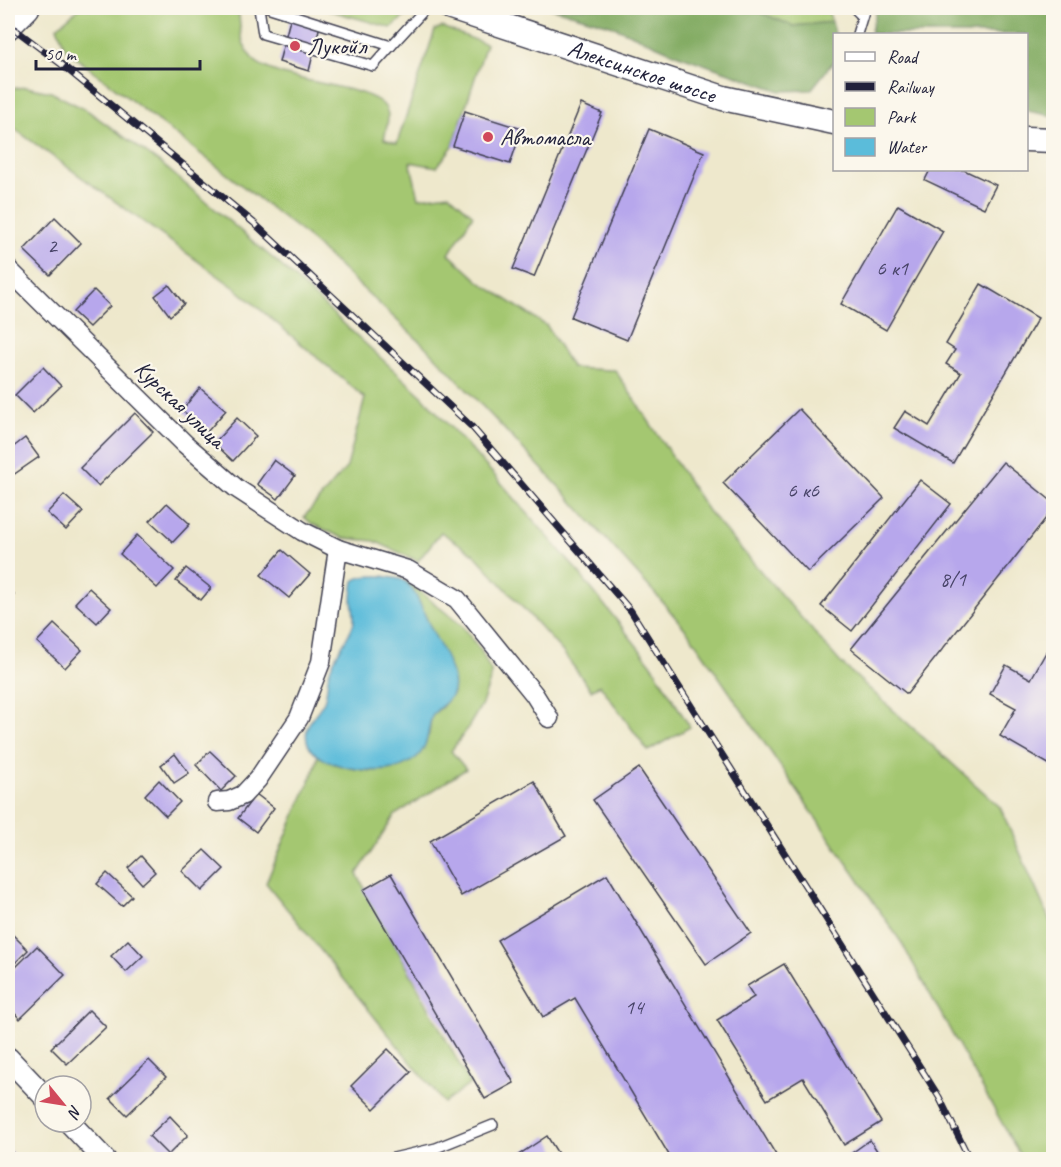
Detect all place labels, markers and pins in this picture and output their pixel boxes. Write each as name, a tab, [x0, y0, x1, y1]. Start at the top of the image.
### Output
place label: Лукойл	[307, 31, 368, 61]
marker: Лукойл	[288, 39, 302, 53]
place label: Автомасла	[500, 122, 592, 152]
marker: Автомасла	[481, 130, 495, 144]

